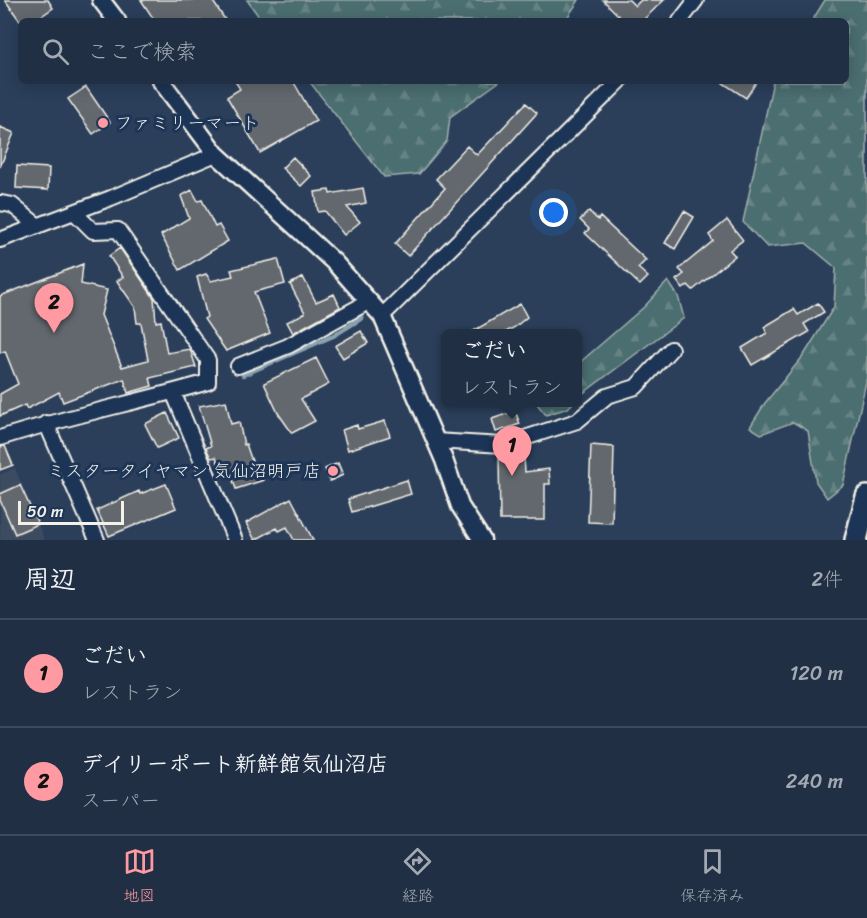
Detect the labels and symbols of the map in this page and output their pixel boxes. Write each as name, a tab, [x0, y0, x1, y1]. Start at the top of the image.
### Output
place label: ファミリーマート	[115, 107, 259, 139]
marker: ファミリーマート	[96, 116, 110, 130]
your location	[539, 198, 568, 227]
pin: 2	[34, 284, 74, 333]
pin: 1	[492, 426, 532, 476]
place label: ミスタータイヤマン 気仙沼明戸店	[47, 455, 321, 487]
marker: ミスタータイヤマン 気仙沼明戸店	[326, 464, 340, 478]
scale bar	[18, 498, 124, 526]

